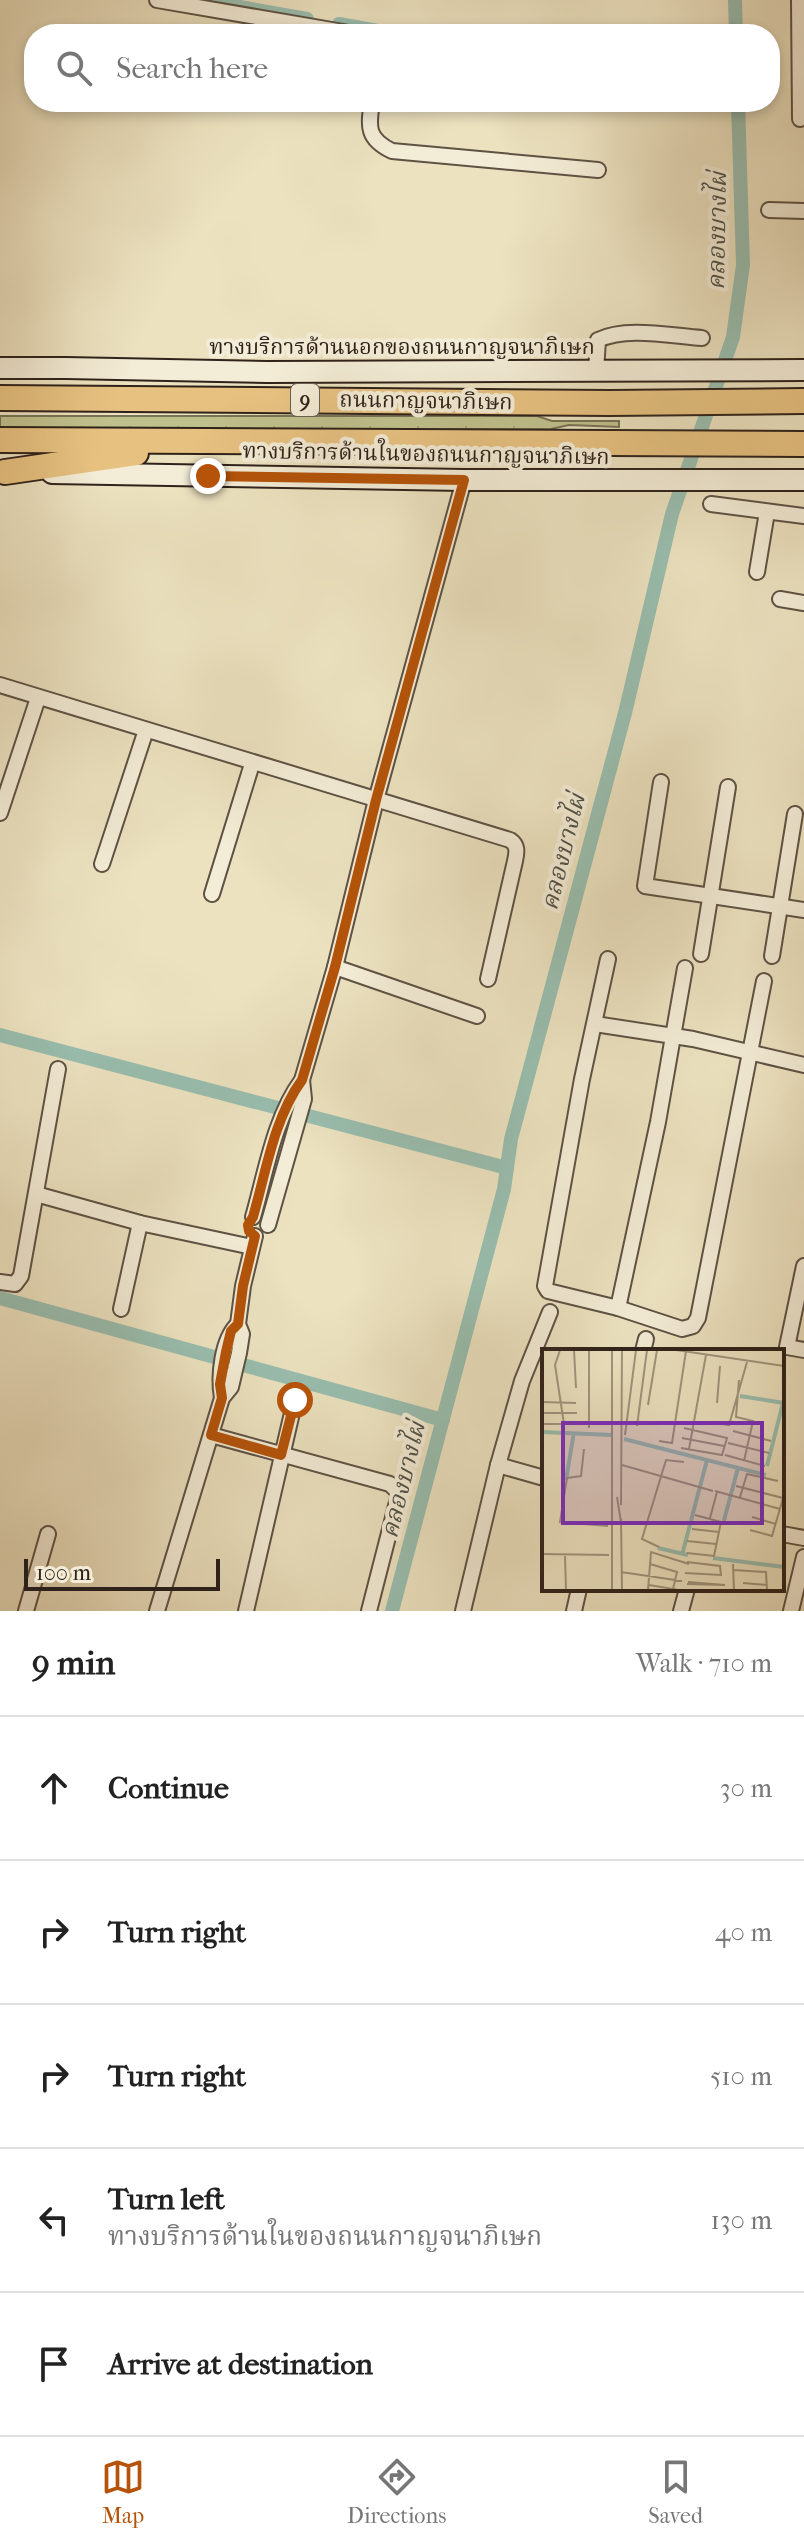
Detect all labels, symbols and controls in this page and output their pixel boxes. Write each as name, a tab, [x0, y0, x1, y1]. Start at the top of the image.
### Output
search box	[24, 24, 780, 112]
icon: search	[52, 46, 96, 90]
text: Search here	[116, 51, 268, 86]
water label: คลองบางไผ่	[699, 169, 732, 290]
street label: ทางบริการด้านนอกของถนนกาญจนาภิเษก	[209, 334, 595, 360]
road number: 9	[291, 384, 319, 416]
street label: ถนนกาญจนาภิเษก	[339, 386, 513, 416]
street label: ทางบริการด้านในของถนนกาญจนาภิเษก	[242, 436, 610, 470]
route end	[190, 458, 226, 494]
water label: คลองบางไผ่	[532, 788, 592, 913]
inset map	[542, 1349, 784, 1591]
route start	[277, 1382, 313, 1418]
water label: คลองบางไผ่	[372, 1416, 432, 1541]
scale bar	[24, 1555, 220, 1591]
text: 100 m	[36, 1560, 91, 1586]
text: 9 min	[32, 1643, 115, 1683]
text: Walk · 710 m	[636, 1648, 772, 1679]
icon: ahead	[32, 1766, 76, 1810]
text: Continue	[108, 1771, 229, 1806]
text: 30 m	[720, 1773, 772, 1804]
icon: right	[32, 1910, 76, 1954]
text: Turn right	[108, 1915, 246, 1950]
text: 40 m	[715, 1917, 772, 1948]
icon: right	[32, 2054, 76, 2098]
text: Turn right	[108, 2059, 246, 2094]
text: 510 m	[710, 2061, 772, 2092]
text: Turn left	[108, 2182, 225, 2217]
icon: left	[32, 2198, 76, 2242]
text: 130 m	[711, 2205, 772, 2236]
text: ทางบริการด้านในของถนนกาญจนาภิเษก	[108, 2221, 542, 2252]
icon: arrive	[32, 2342, 76, 2386]
text: Arrive at destination	[108, 2347, 373, 2382]
tab: Map	[101, 2455, 145, 2529]
tab: Directions	[347, 2455, 446, 2529]
tab: Saved	[648, 2455, 703, 2529]

